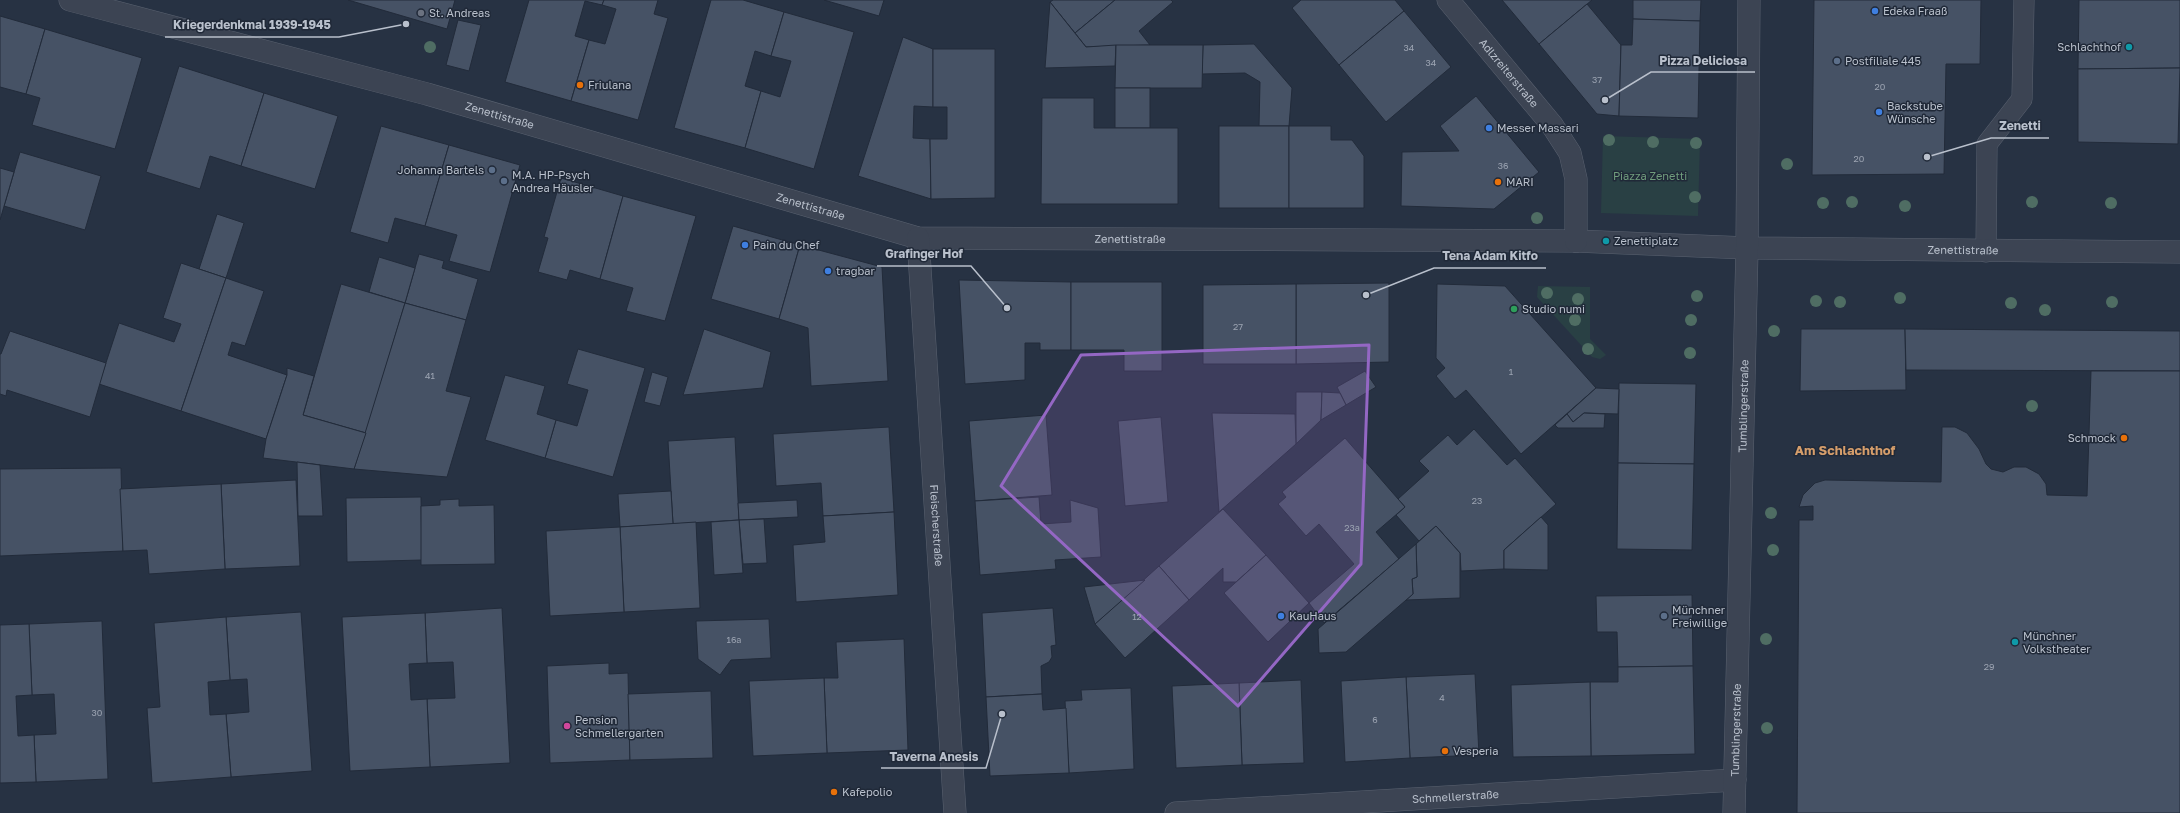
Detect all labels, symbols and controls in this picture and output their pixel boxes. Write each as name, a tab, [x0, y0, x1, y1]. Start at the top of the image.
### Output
place label: Edeka Fraaß	[1883, 4, 1947, 17]
place label: St. Andreas	[429, 6, 490, 19]
marker: Edeka Fraaß	[1870, 6, 1880, 16]
marker: St. Andreas	[416, 8, 426, 18]
callout: Kriegerdenkmal 1939-1945	[165, 13, 339, 37]
text: Kriegerdenkmal 1939-1945	[173, 17, 331, 32]
street label: Adlzreiterstraße	[1477, 36, 1541, 110]
place label: Schlachthof	[2057, 40, 2121, 53]
house number: 34	[1404, 42, 1415, 53]
marker: Schlachthof	[2124, 42, 2134, 52]
callout: Pizza Deliciosa	[1651, 48, 1755, 72]
text: Pizza Deliciosa	[1659, 53, 1747, 68]
place label: Postfiliale 445	[1845, 54, 1921, 67]
marker: Postfiliale 445	[1832, 56, 1842, 66]
house number: 34	[1426, 57, 1437, 68]
house number: 37	[1592, 74, 1602, 85]
place label: Friulana	[588, 78, 631, 91]
marker: Friulana	[575, 80, 585, 90]
house number: 20	[1875, 81, 1886, 92]
street label: Zenettistraße	[464, 99, 536, 131]
place label: Backstube Wünsche	[1887, 99, 1943, 125]
marker: Backstube Wünsche	[1874, 107, 1884, 117]
callout: Zenetti	[1991, 114, 2049, 138]
text: Zenetti	[1999, 118, 2041, 133]
place label: Messer Massari	[1497, 121, 1579, 134]
marker: Messer Massari	[1484, 123, 1494, 133]
house number: 20	[1854, 153, 1865, 164]
house number: 36	[1498, 160, 1508, 171]
place label: Johanna Bartels	[398, 163, 484, 176]
marker: Johanna Bartels	[487, 165, 497, 175]
place label: M.A. HP-Psych Andrea Häusler	[512, 168, 594, 194]
park label: Piazza Zenetti	[1613, 169, 1687, 182]
place label: MARI	[1506, 175, 1534, 188]
marker: M.A. HP-Psych Andrea Häusler	[499, 176, 509, 186]
marker: MARI	[1493, 177, 1503, 187]
street label: Zenettistraße	[775, 190, 847, 222]
street label: Zenettistraße	[1095, 232, 1166, 245]
place label: Zenettiplatz	[1614, 234, 1679, 247]
marker: Zenettiplatz	[1601, 236, 1611, 246]
place label: Pain du Chef	[753, 238, 819, 251]
marker: Pain du Chef	[740, 240, 750, 250]
callout: Grafinger Hof	[877, 242, 971, 266]
street label: Zenettistraße	[1927, 243, 1999, 256]
callout: Tena Adam Kitfo	[1434, 244, 1546, 268]
text: Grafinger Hof	[885, 246, 964, 261]
text: Tena Adam Kitfo	[1442, 248, 1538, 263]
place label: tragbar	[836, 264, 876, 277]
marker: tragbar	[823, 266, 833, 276]
place label: Studio numi	[1522, 302, 1585, 315]
marker: Studio numi	[1509, 304, 1519, 314]
house number: 27	[1233, 321, 1243, 332]
street label: Tumblingerstraße	[1735, 359, 1750, 453]
house number: 1	[1509, 366, 1514, 377]
house number: 41	[425, 370, 436, 381]
place label: Schmock	[2068, 431, 2116, 444]
marker: Schmock	[2119, 433, 2129, 443]
district label: Am Schlachthof	[1795, 442, 1896, 458]
street label: Fleischerstraße	[928, 484, 946, 567]
house number: 23	[1472, 495, 1482, 506]
house number: 23a	[1344, 522, 1360, 533]
place label: Münchner Freiwillige	[1672, 603, 1727, 629]
place label: KauHaus	[1289, 609, 1337, 622]
house number: 12	[1132, 611, 1142, 622]
marker: KauHaus	[1276, 611, 1286, 621]
marker: Münchner Freiwillige	[1659, 611, 1669, 621]
place label: Münchner Volkstheater	[2023, 629, 2091, 655]
house number: 16a	[727, 634, 741, 645]
marker: Münchner Volkstheater	[2010, 637, 2020, 647]
house number: 29	[1984, 661, 1994, 672]
street label: Tumblingerstraße	[1728, 683, 1743, 777]
house number: 4	[1439, 692, 1445, 703]
house number: 30	[92, 707, 103, 718]
place label: Pension Schmellergarten	[575, 713, 663, 739]
house number: 6	[1372, 714, 1378, 725]
marker: Pension Schmellergarten	[562, 721, 572, 731]
callout: Taverna Anesis	[881, 744, 986, 768]
place label: Vesperia	[1453, 744, 1499, 757]
marker: Vesperia	[1440, 746, 1450, 756]
text: Taverna Anesis	[889, 749, 979, 764]
place label: Kafepolio	[842, 785, 893, 798]
marker: Kafepolio	[829, 787, 839, 797]
street label: Schmellerstraße	[1412, 787, 1499, 805]

